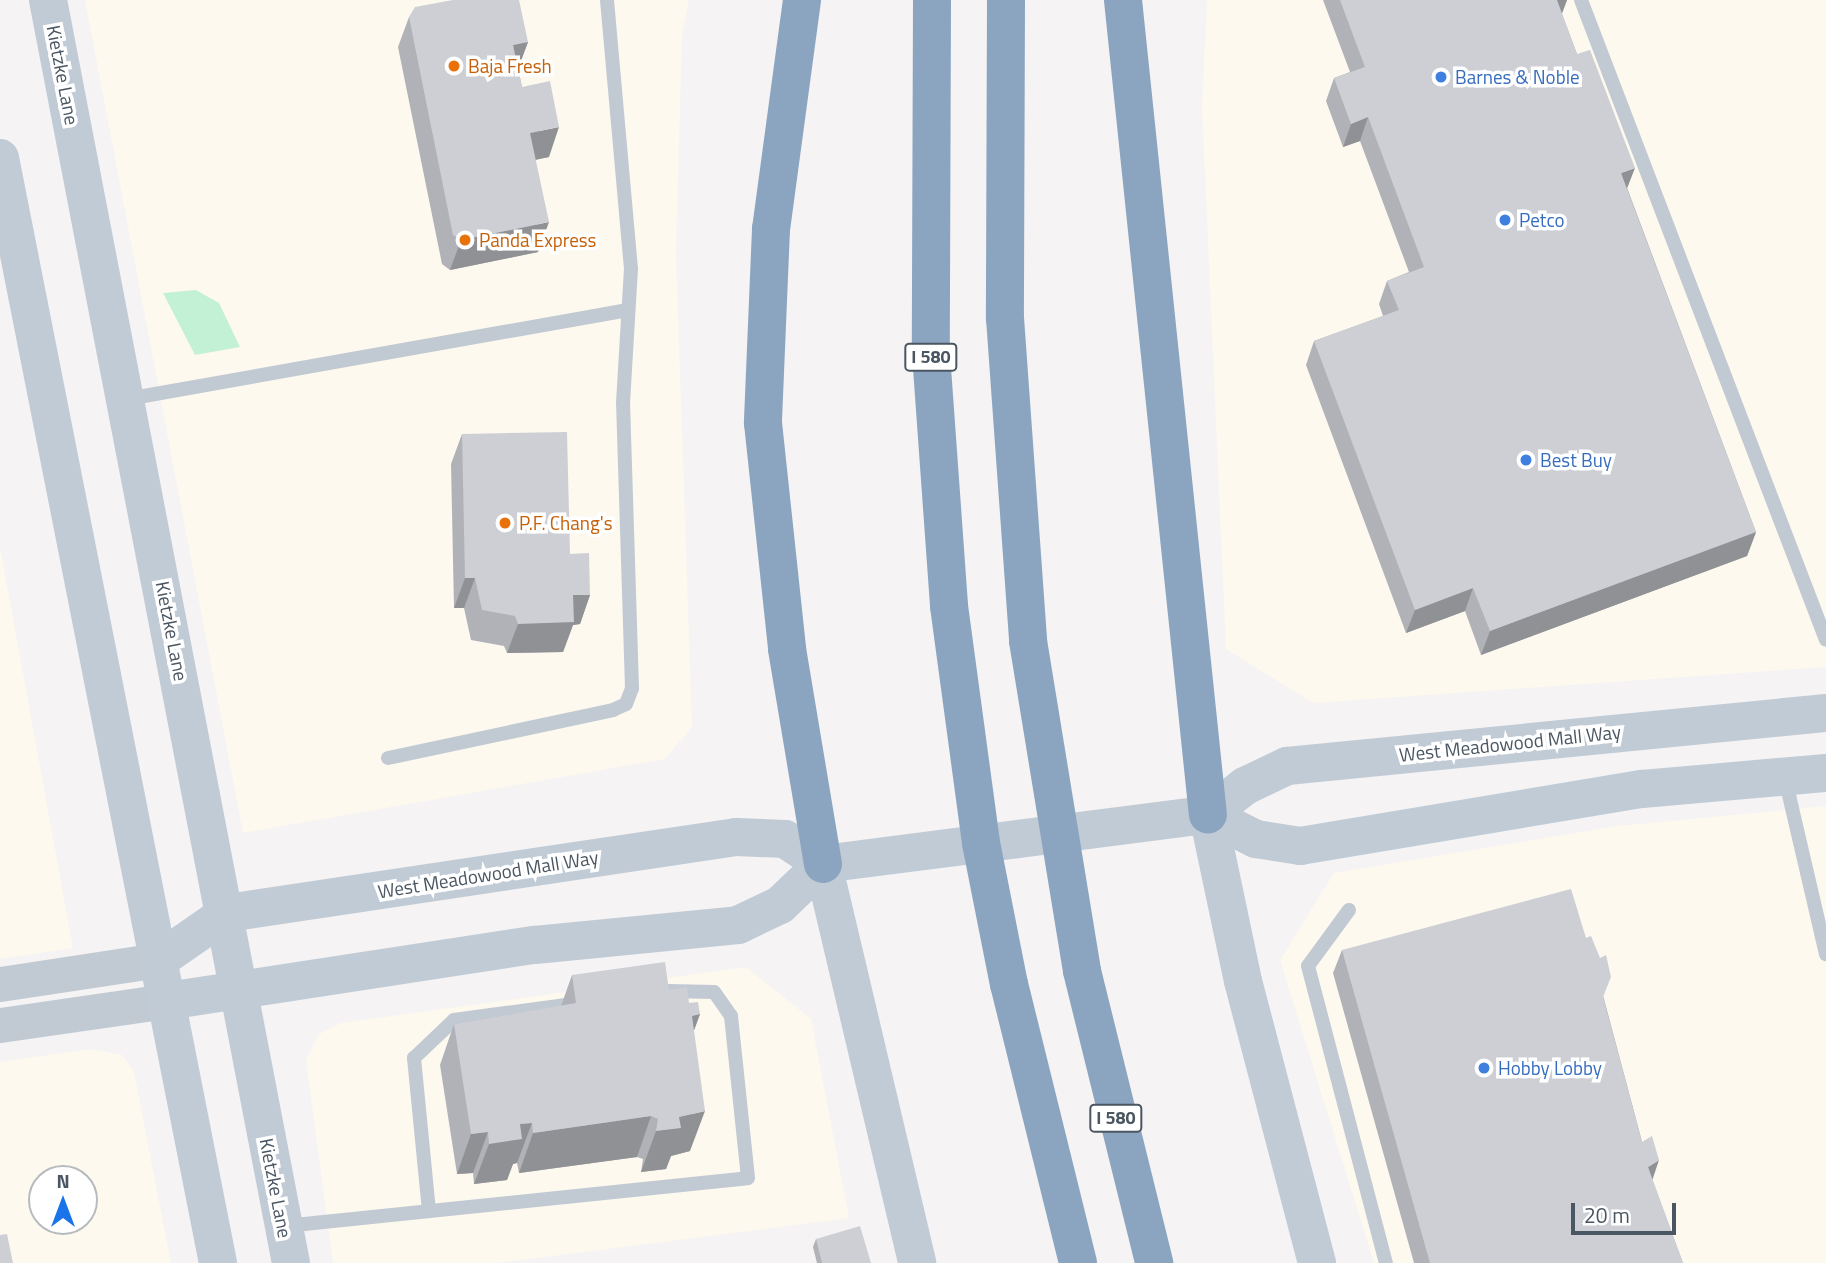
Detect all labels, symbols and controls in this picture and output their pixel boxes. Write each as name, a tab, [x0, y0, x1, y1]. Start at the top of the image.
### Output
street label: Kietzke Lane	[42, 23, 84, 127]
place label: Baja Fresh	[468, 55, 552, 77]
marker: Baja Fresh	[446, 58, 462, 74]
place label: Barnes & Noble	[1455, 66, 1580, 88]
marker: Barnes & Noble	[1433, 69, 1449, 85]
place label: Petco	[1519, 209, 1565, 231]
marker: Petco	[1497, 212, 1513, 228]
place label: Panda Express	[479, 229, 596, 251]
marker: Panda Express	[457, 232, 473, 248]
road number: I 580	[903, 342, 959, 372]
place label: Best Buy	[1540, 449, 1612, 471]
marker: Best Buy	[1518, 452, 1534, 468]
place label: P.F. Chang's	[519, 512, 612, 534]
marker: P.F. Chang's	[497, 515, 513, 531]
street label: Kietzke Lane	[151, 579, 193, 683]
street label: West Meadowood Mall Way	[1398, 720, 1622, 766]
street label: West Meadowood Mall Way	[376, 845, 600, 903]
place label: Hobby Lobby	[1498, 1057, 1602, 1079]
marker: Hobby Lobby	[1476, 1060, 1492, 1076]
road number: I 580	[1088, 1104, 1144, 1133]
street label: Kietzke Lane	[255, 1136, 297, 1240]
north arrow	[28, 1165, 98, 1235]
text: N	[56, 1166, 70, 1195]
scale bar	[1574, 1190, 1679, 1234]
text: 20 m	[1584, 1199, 1630, 1231]

